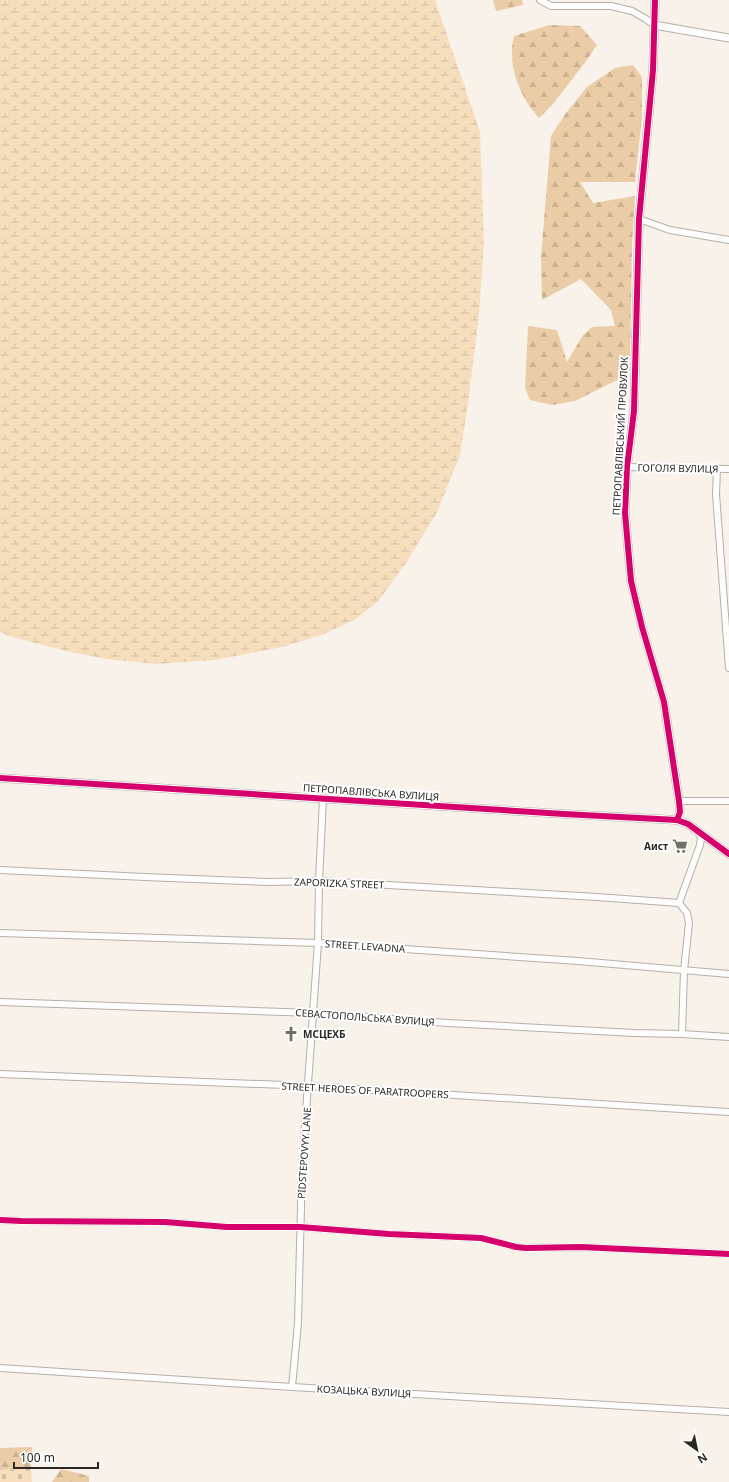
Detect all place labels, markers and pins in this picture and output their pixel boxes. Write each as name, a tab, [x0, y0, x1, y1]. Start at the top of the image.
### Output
supermarket icon: Аист	[671, 837, 689, 855]
place label: Аист	[644, 839, 668, 853]
church icon: МСЦЕХБ	[282, 1025, 300, 1043]
place label: МСЦЕХБ	[303, 1027, 346, 1041]

